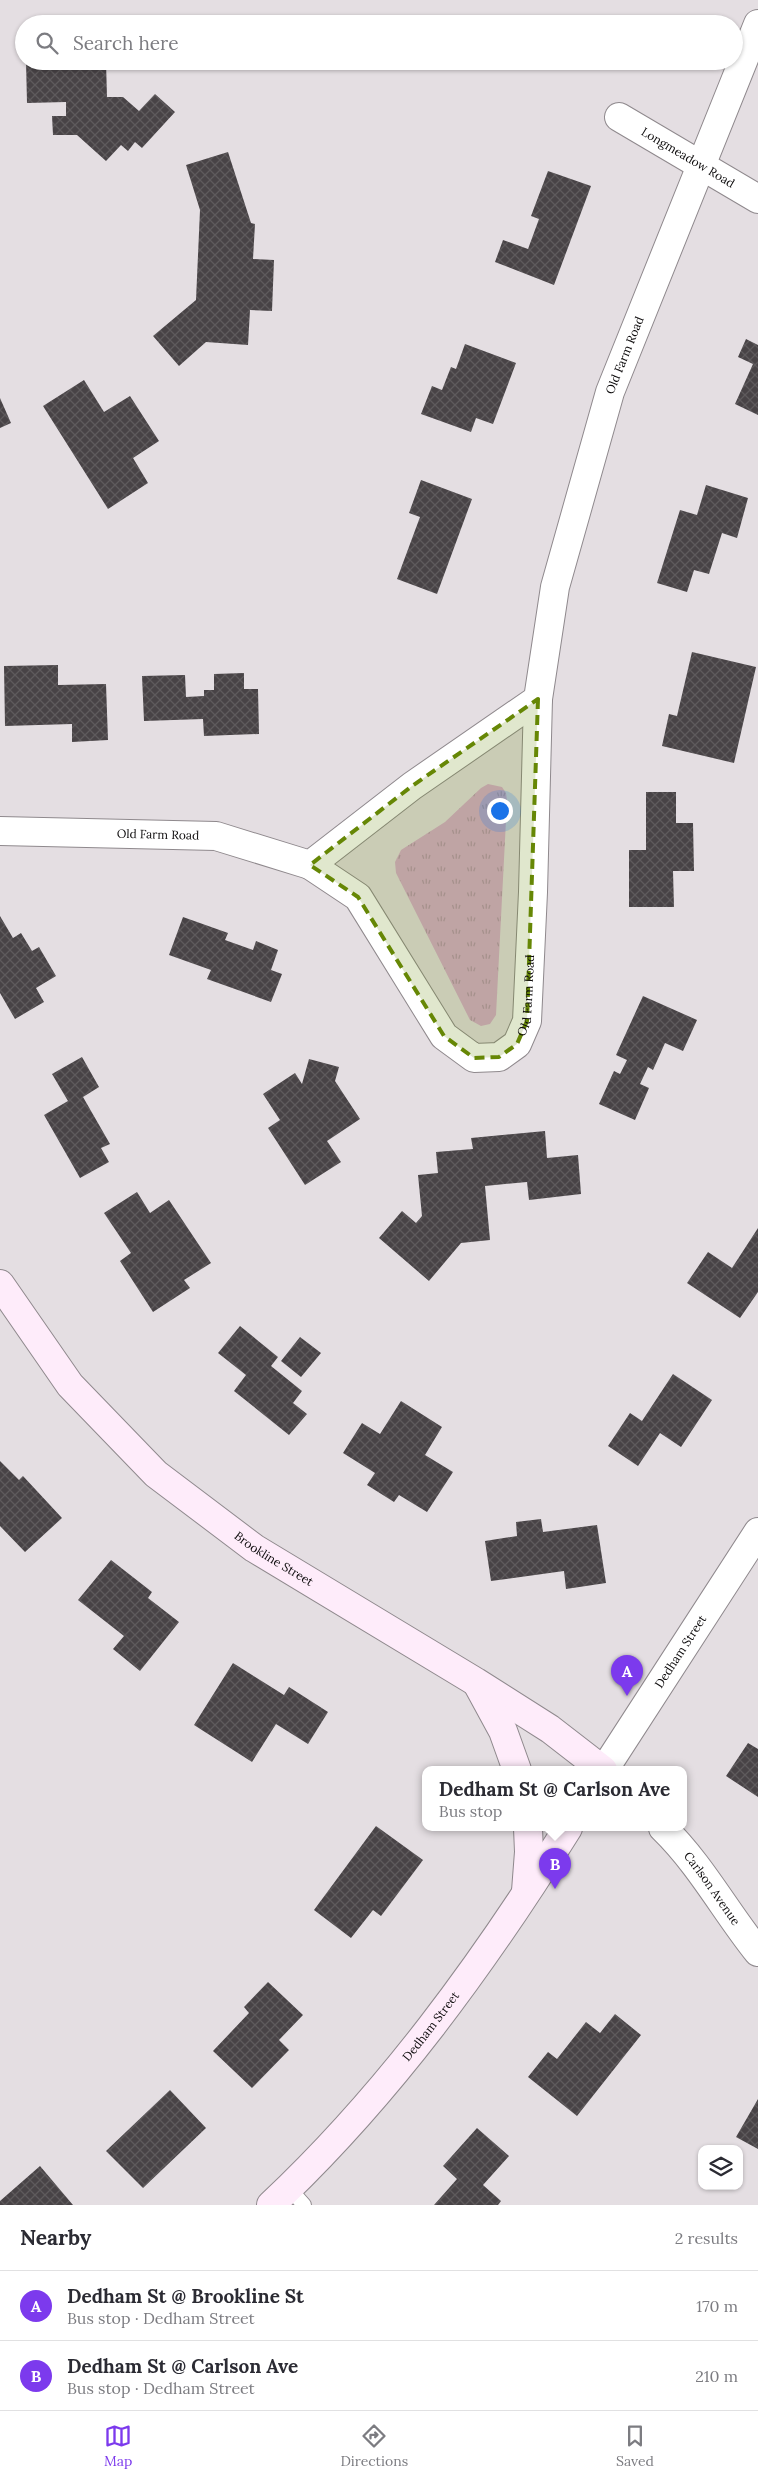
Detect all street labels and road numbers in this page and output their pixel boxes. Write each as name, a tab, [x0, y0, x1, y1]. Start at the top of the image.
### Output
street label: Longmeadow Road	[639, 124, 738, 191]
street label: Old Farm Road	[602, 314, 647, 396]
street label: Old Farm Road	[117, 826, 199, 843]
street label: Old Farm Road	[513, 954, 537, 1038]
street label: Brookline Street	[232, 1528, 317, 1589]
street label: Dedham Street	[651, 1612, 709, 1691]
street label: Carlson Avenue	[681, 1849, 744, 1928]
street label: Dedham Street	[399, 1988, 462, 2064]

